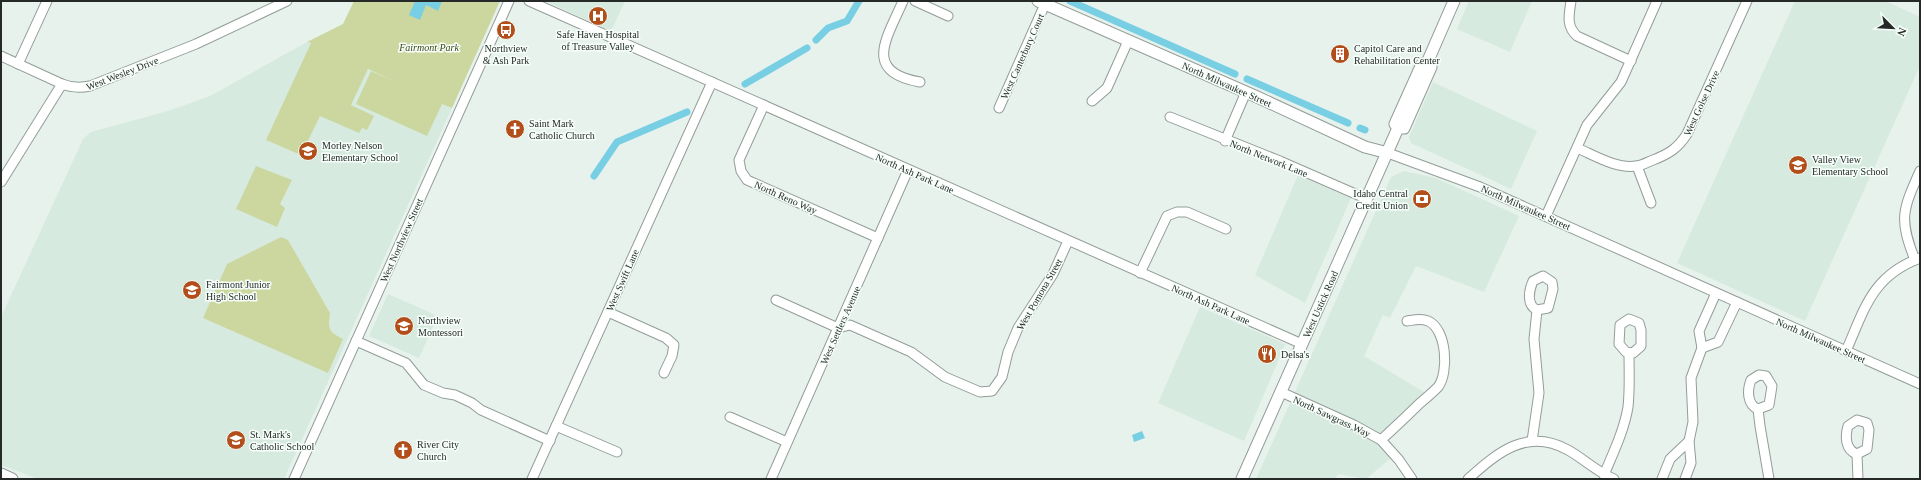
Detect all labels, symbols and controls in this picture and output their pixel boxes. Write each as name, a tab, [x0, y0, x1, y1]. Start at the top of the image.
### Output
hospital icon: Safe Haven Hospital of Treasure Valley	[587, 5, 609, 27]
north arrow	[1873, 8, 1913, 48]
street label: West Canterbury Court	[999, 12, 1046, 101]
bus stop icon: Northview & Ash Park	[495, 19, 517, 41]
text: N	[1895, 26, 1909, 38]
place label: Safe Haven Hospital of Treasure Valley	[557, 29, 640, 52]
park label: Fairmont Park	[398, 42, 459, 53]
place label: Northview & Ash Park	[483, 43, 529, 66]
building icon: Capitol Care and Rehabilitation Center	[1329, 43, 1351, 65]
place label: Capitol Care and Rehabilitation Center	[1354, 43, 1440, 66]
street label: West Wesley Drive	[84, 54, 160, 92]
street label: North Milwaukee Street	[1180, 60, 1273, 109]
street label: West Golse Drive	[1681, 68, 1722, 138]
church icon: Saint Mark Catholic Church	[504, 118, 526, 140]
place label: Saint Mark Catholic Church	[529, 118, 595, 141]
street label: North Network Lane	[1228, 138, 1310, 179]
school or university icon: Morley Nelson Elementary School	[297, 140, 319, 162]
place label: Morley Nelson Elementary School	[322, 140, 399, 163]
street label: North Ash Park Lane	[874, 151, 956, 196]
school or university icon: Valley View Elementary School	[1787, 154, 1809, 176]
place label: Valley View Elementary School	[1812, 154, 1889, 177]
street label: North Reno Way	[753, 179, 819, 216]
street label: North Milwaukee Street	[1479, 183, 1572, 232]
place label: Idaho Central Credit Union	[1353, 188, 1408, 211]
bank icon: Idaho Central Credit Union	[1411, 188, 1433, 210]
street label: West Northview Street	[378, 196, 425, 284]
street label: West Swift Lane	[604, 247, 641, 313]
street label: West Pomona Street	[1014, 256, 1065, 332]
street label: West Ustick Road	[1301, 269, 1340, 339]
school or university icon: Fairmont Junior High School	[181, 279, 203, 301]
place label: Fairmont Junior High School	[206, 279, 271, 302]
street label: North Ash Park Lane	[1170, 282, 1252, 327]
street label: West Settlers Avenue	[818, 284, 863, 366]
school or university icon: Northview Montessori	[393, 315, 415, 337]
place label: Northview Montessori	[418, 315, 463, 338]
street label: North Milwaukee Street	[1774, 316, 1867, 365]
restaurant icon: Delsa's	[1256, 343, 1278, 365]
place label: Delsa's	[1281, 349, 1310, 360]
street label: North Sawgrass Way	[1291, 394, 1372, 439]
school or university icon: St. Mark's Catholic School	[225, 429, 247, 451]
place label: St. Mark's Catholic School	[250, 429, 314, 452]
church icon: River City Church	[392, 439, 414, 461]
place label: River City Church	[417, 439, 459, 462]

